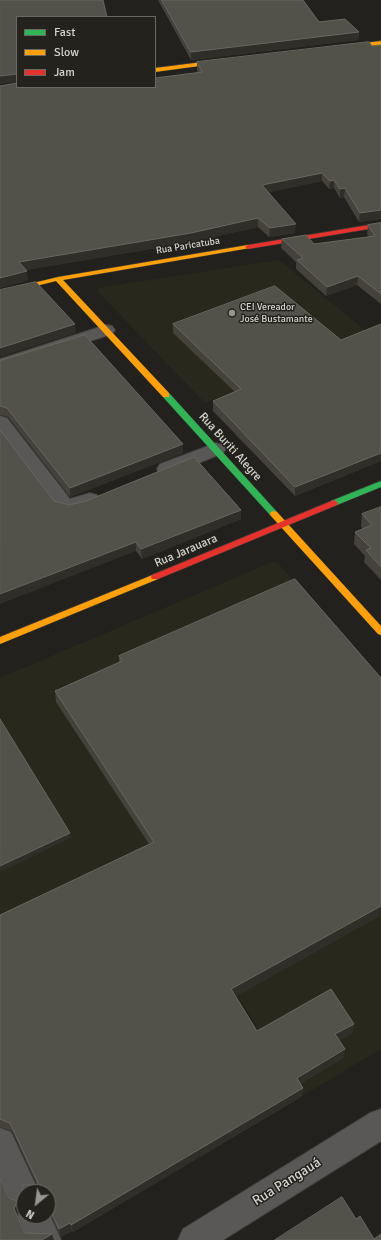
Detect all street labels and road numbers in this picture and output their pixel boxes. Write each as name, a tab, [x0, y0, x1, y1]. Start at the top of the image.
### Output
street label: Rua Paricatuba	[155, 235, 221, 257]
street label: Rua Buriti Alegre	[195, 410, 265, 484]
street label: Rua Jarauara	[152, 531, 220, 571]
street label: Rua Pangauá	[250, 1154, 324, 1210]

